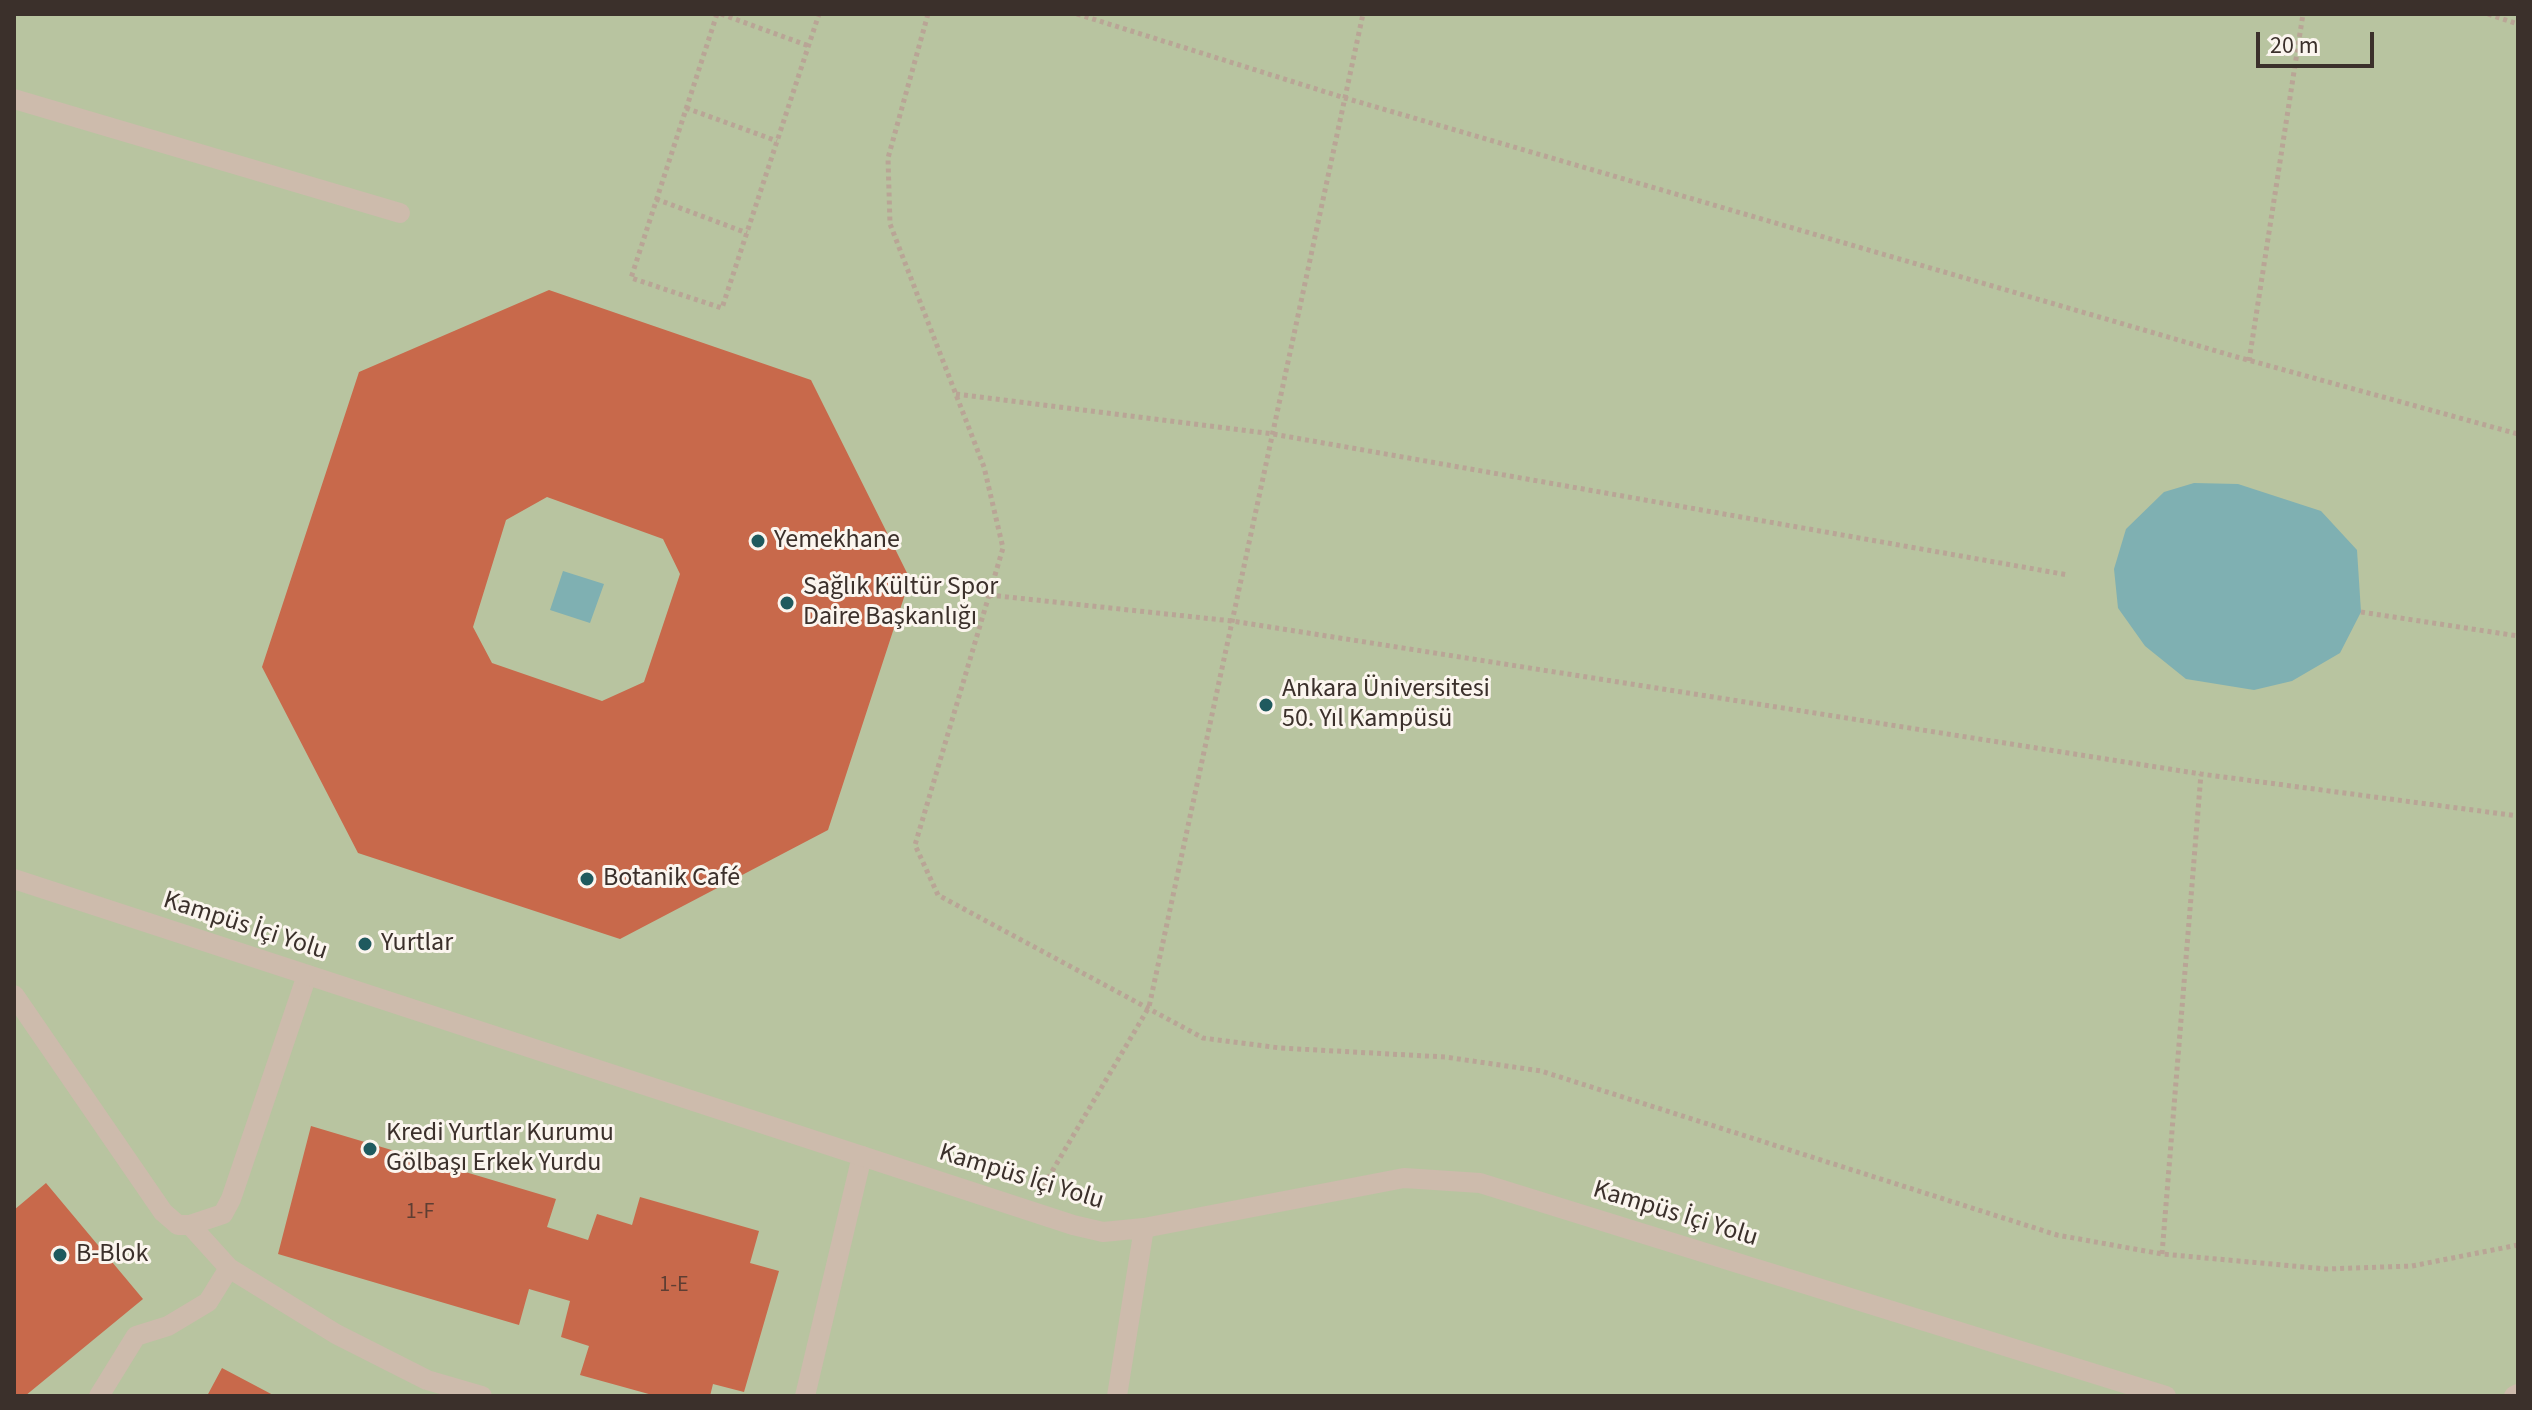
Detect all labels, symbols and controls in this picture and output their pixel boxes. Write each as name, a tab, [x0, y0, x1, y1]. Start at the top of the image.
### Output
scale bar	[2260, 16, 2378, 66]
text: 20 m	[2270, 28, 2319, 63]
place label: Yemekhane	[774, 525, 900, 557]
marker: Yemekhane	[749, 532, 767, 550]
place label: Sağlık Kültür Spor Daire Başkanlığı	[803, 572, 998, 634]
marker: Sağlık Kültür Spor Daire Başkanlığı	[778, 594, 796, 612]
place label: Ankara Üniversitesi 50. Yıl Kampüsü	[1282, 674, 1490, 736]
marker: Ankara Üniversitesi 50. Yıl Kampüsü	[1257, 696, 1275, 714]
place label: Botanik Café	[603, 863, 740, 895]
marker: Botanik Café	[578, 870, 596, 888]
street label: Kampüs İçi Yolu	[159, 886, 331, 968]
place label: Yurtlar	[381, 928, 453, 960]
marker: Yurtlar	[356, 935, 374, 953]
place label: Kredi Yurtlar Kurumu Gölbaşı Erkek Yurdu	[386, 1118, 614, 1180]
street label: Kampüs İçi Yolu	[935, 1138, 1107, 1218]
marker: Kredi Yurtlar Kurumu Gölbaşı Erkek Yurdu	[361, 1140, 379, 1158]
street label: Kampüs İçi Yolu	[1589, 1175, 1761, 1255]
house number: 1-F	[406, 1200, 434, 1226]
place label: B-Blok	[76, 1239, 148, 1271]
marker: B-Blok	[51, 1246, 69, 1264]
house number: 1-E	[659, 1273, 689, 1299]

